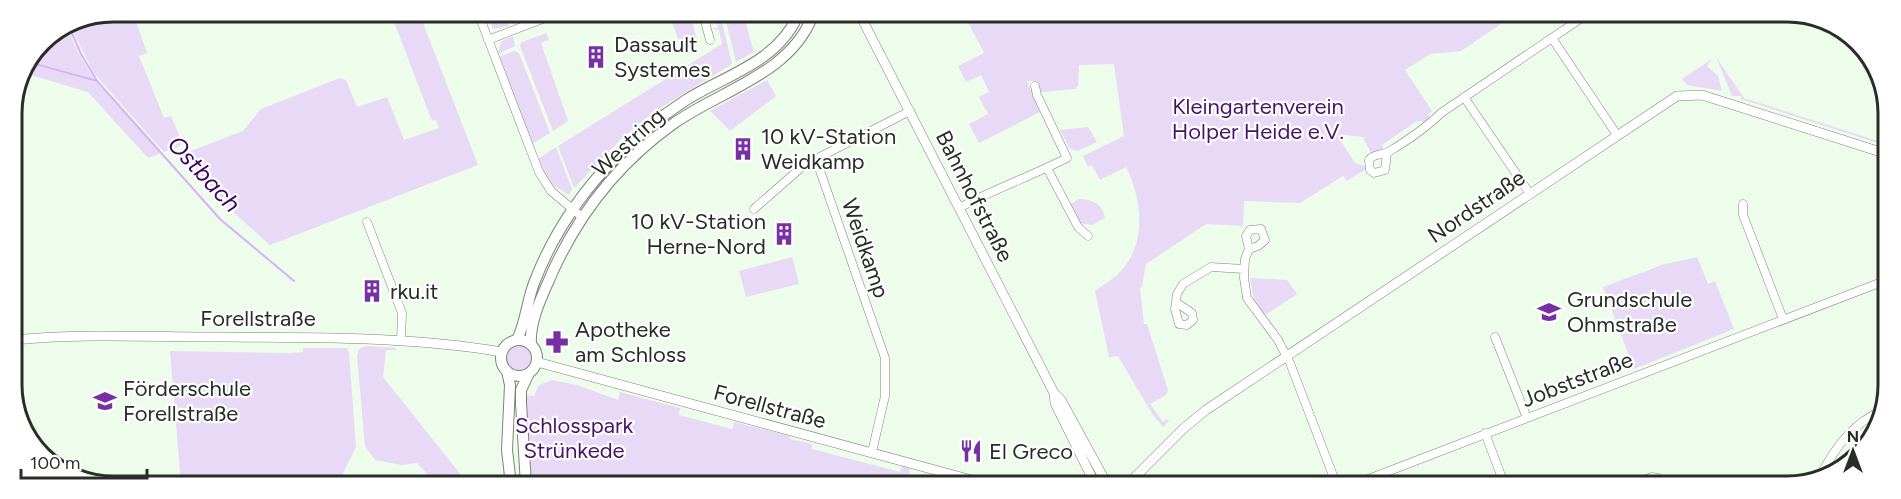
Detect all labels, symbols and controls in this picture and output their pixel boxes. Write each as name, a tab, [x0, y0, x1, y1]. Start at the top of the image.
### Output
place label: Dassault Systemes	[614, 31, 711, 83]
building icon: Dassault Systemes	[583, 44, 609, 70]
park label: Kleingartenverein Holper Heide e.V.	[1172, 93, 1344, 145]
street label: Westring	[587, 102, 670, 182]
place label: 10 kV-Station Weidkamp	[761, 123, 896, 175]
street label: Bahnhofstraße	[930, 126, 1019, 267]
water label: Ostbach	[162, 129, 247, 218]
building icon: 10 kV-Station Weidkamp	[730, 136, 756, 162]
street label: Nordstraße	[1422, 164, 1530, 249]
street label: Weidkamp	[836, 195, 895, 302]
place label: 10 kV-Station Herne-Nord	[631, 208, 766, 260]
building icon: 10 kV-Station Herne-Nord	[771, 221, 797, 247]
building icon: rku.it	[359, 278, 385, 304]
place label: rku.it	[390, 278, 438, 305]
place label: Grundschule Ohmstraße	[1567, 286, 1692, 338]
school or university icon: Grundschule Ohmstraße	[1536, 299, 1562, 325]
street label: Forellstraße	[200, 305, 316, 332]
place label: Apotheke am Schloss	[575, 316, 686, 368]
pharmacy icon: Apotheke am Schloss	[544, 329, 570, 355]
street label: Jobststraße	[1518, 346, 1637, 413]
place label: Förderschule Forellstraße	[123, 375, 251, 427]
street label: Forellstraße	[711, 379, 829, 434]
school or university icon: Förderschule Forellstraße	[92, 388, 118, 414]
park label: Schlosspark Strünkede	[515, 412, 633, 464]
north arrow	[1823, 421, 1883, 481]
text: N	[1847, 427, 1859, 446]
restaurant icon: El Greco	[958, 438, 984, 464]
place label: El Greco	[989, 438, 1073, 465]
scale bar	[21, 442, 147, 480]
text: 100 m	[30, 452, 80, 474]

